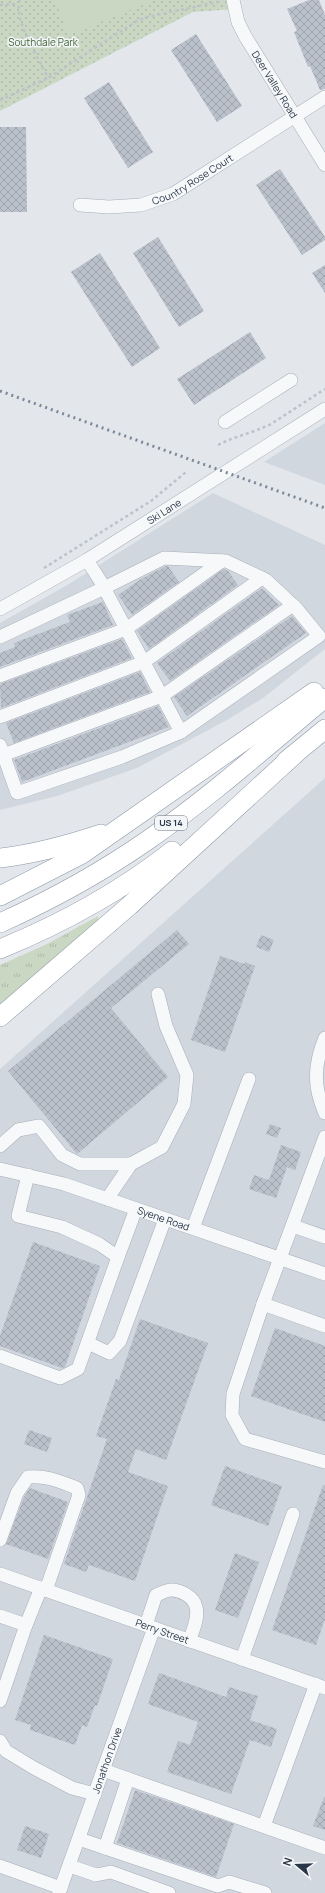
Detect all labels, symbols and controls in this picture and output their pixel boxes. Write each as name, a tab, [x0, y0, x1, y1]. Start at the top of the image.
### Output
park label: Southdale Park	[8, 35, 79, 49]
street label: Deer Valley Road	[249, 48, 301, 121]
street label: Country Rose Court	[150, 150, 236, 208]
street label: Ski Lane	[144, 495, 184, 527]
road number: US 14	[155, 816, 187, 830]
street label: Syene Road	[136, 1203, 192, 1234]
street label: Perry Street	[134, 1615, 191, 1647]
street label: Jonathon Drive	[88, 1725, 125, 1795]
north arrow	[277, 1845, 317, 1885]
text: N	[279, 1855, 295, 1868]

